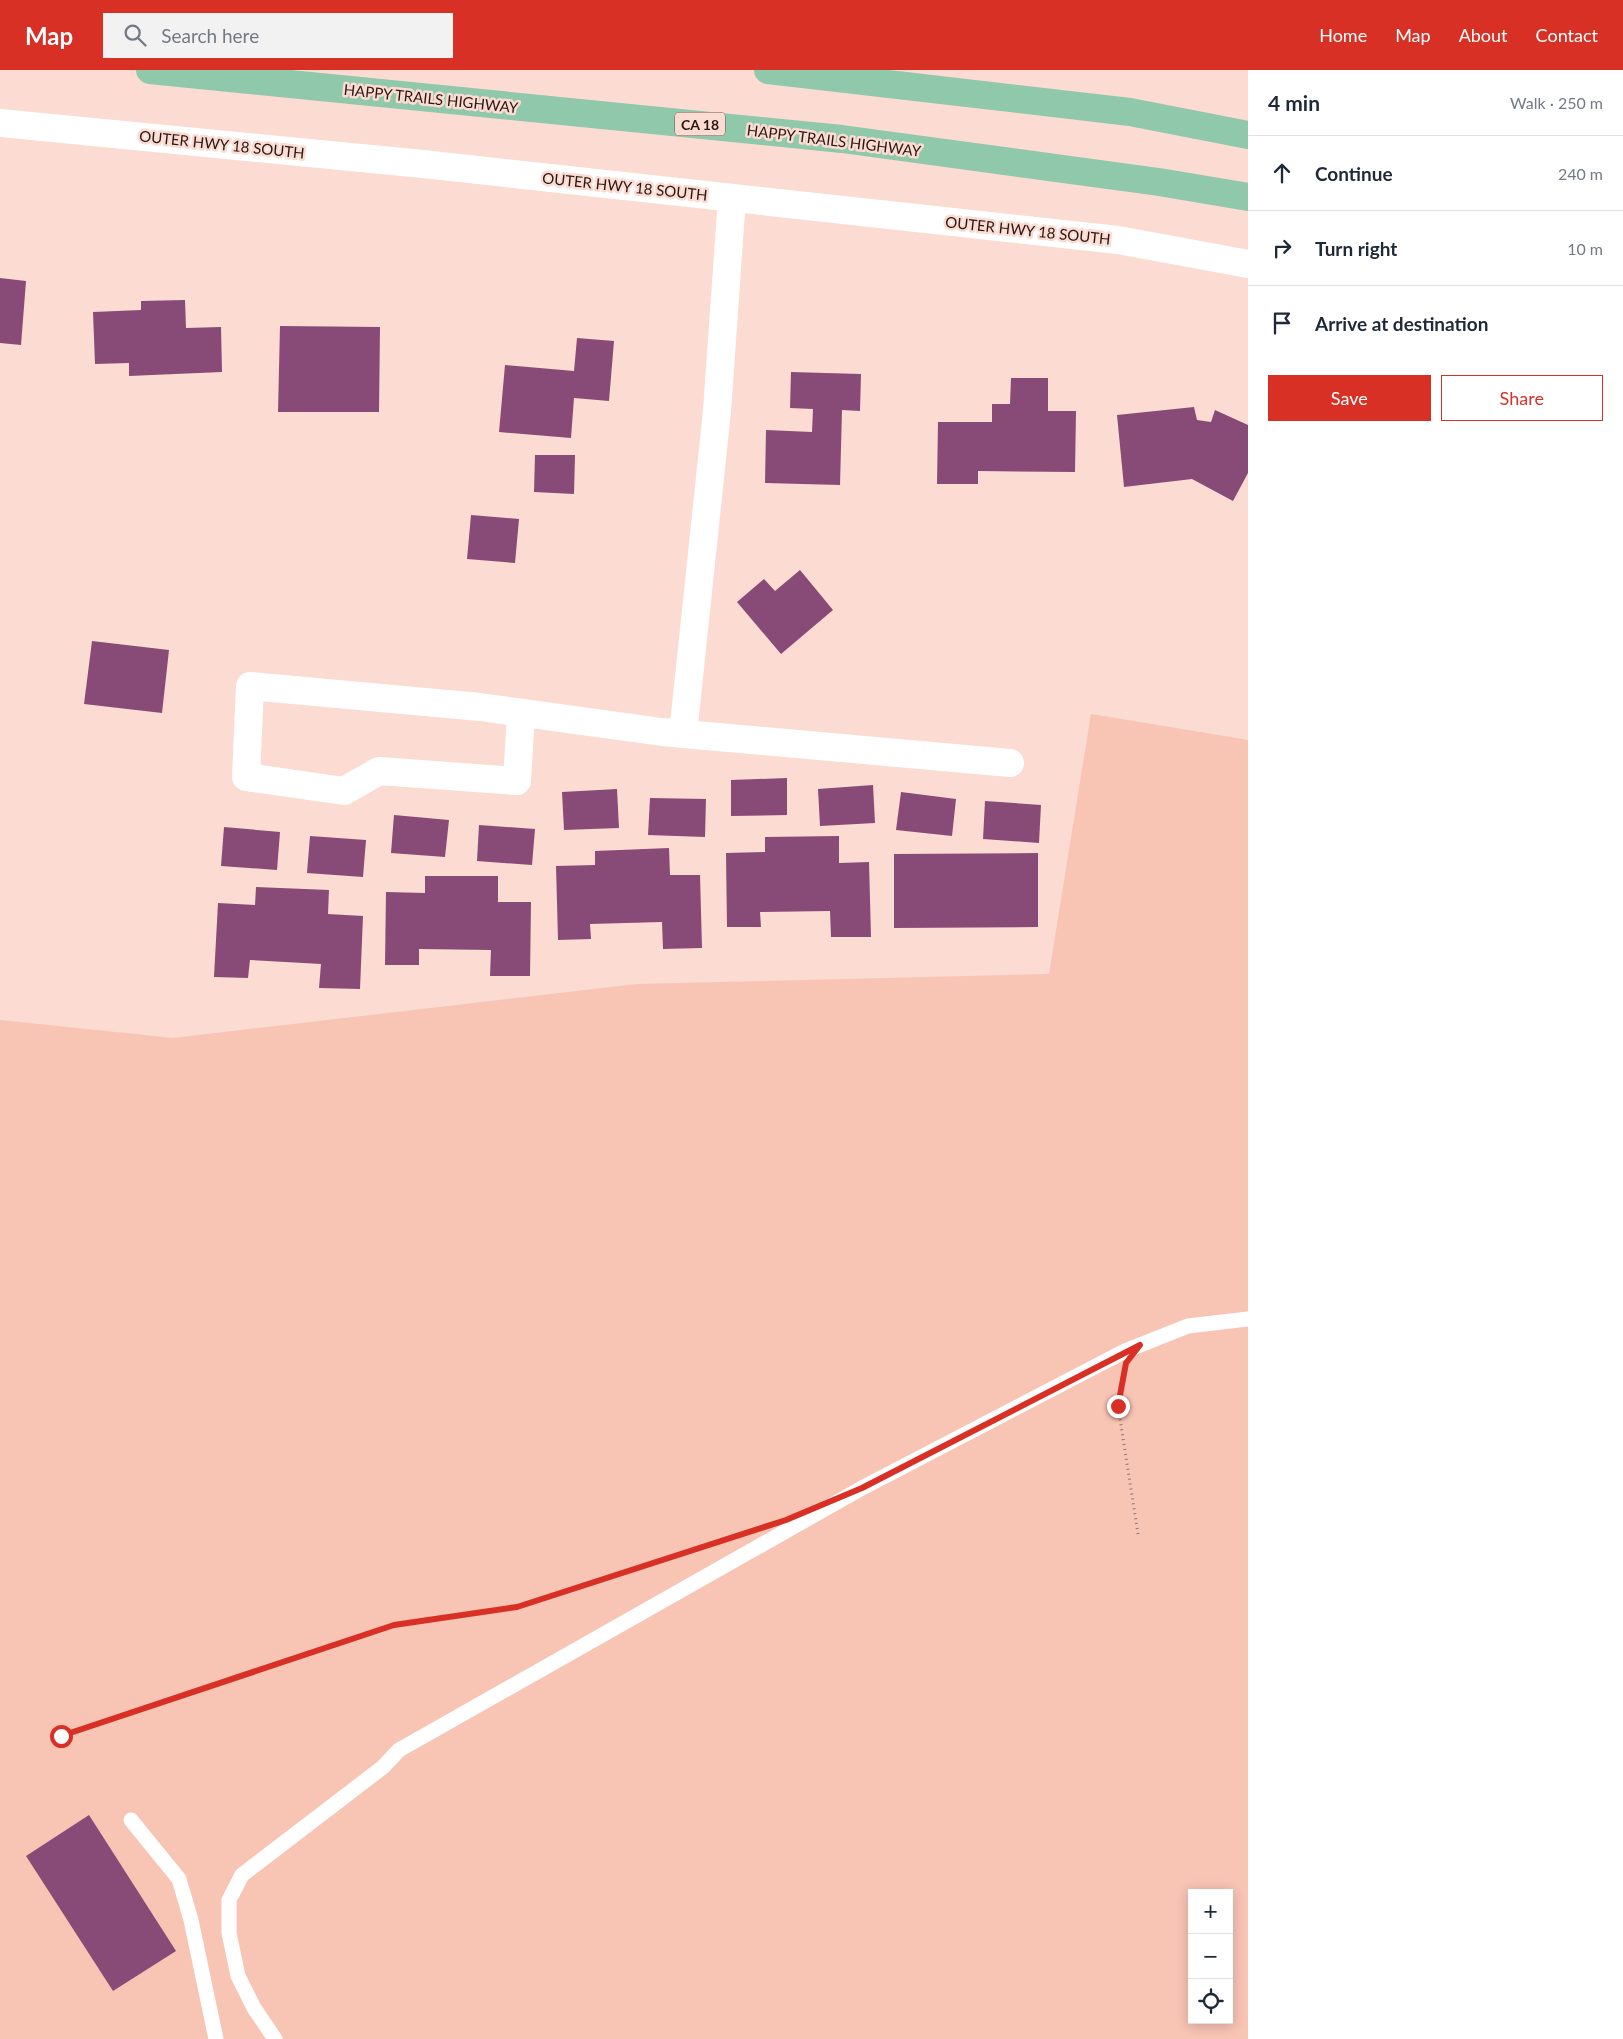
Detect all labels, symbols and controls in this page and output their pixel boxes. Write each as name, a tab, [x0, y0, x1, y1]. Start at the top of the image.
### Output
search box	[103, 13, 453, 58]
text: Map	[25, 21, 73, 50]
icon: search	[121, 21, 149, 49]
text: Search here	[161, 24, 259, 47]
text: Home	[1319, 24, 1367, 46]
text: Map	[1395, 24, 1431, 46]
text: About	[1459, 24, 1508, 46]
text: Contact	[1536, 24, 1598, 46]
street label: HAPPY TRAILS HIGHWAY	[343, 80, 520, 116]
text: 4 min	[1268, 90, 1320, 115]
text: Walk · 250 m	[1510, 93, 1603, 112]
road number: CA 18	[675, 112, 725, 136]
street label: HAPPY TRAILS HIGHWAY	[746, 120, 923, 160]
street label: OUTER HWY 18 SOUTH	[138, 126, 306, 162]
icon: ahead	[1268, 159, 1296, 187]
text: Continue	[1315, 162, 1393, 185]
text: 240 m	[1558, 164, 1603, 183]
street label: OUTER HWY 18 SOUTH	[541, 168, 709, 204]
street label: OUTER HWY 18 SOUTH	[944, 212, 1112, 248]
icon: right	[1268, 234, 1296, 262]
text: Turn right	[1315, 237, 1397, 260]
text: 10 m	[1567, 239, 1603, 258]
icon: arrive	[1268, 309, 1296, 337]
text: Arrive at destination	[1315, 312, 1488, 335]
button: Save	[1268, 375, 1431, 421]
button: Share	[1441, 375, 1603, 421]
route end	[1107, 1395, 1130, 1418]
route start	[50, 1725, 73, 1748]
map controls	[1188, 1889, 1233, 2024]
button: +	[1188, 1889, 1233, 1934]
button: −	[1188, 1934, 1233, 1979]
button: locate	[1188, 1979, 1233, 2024]

